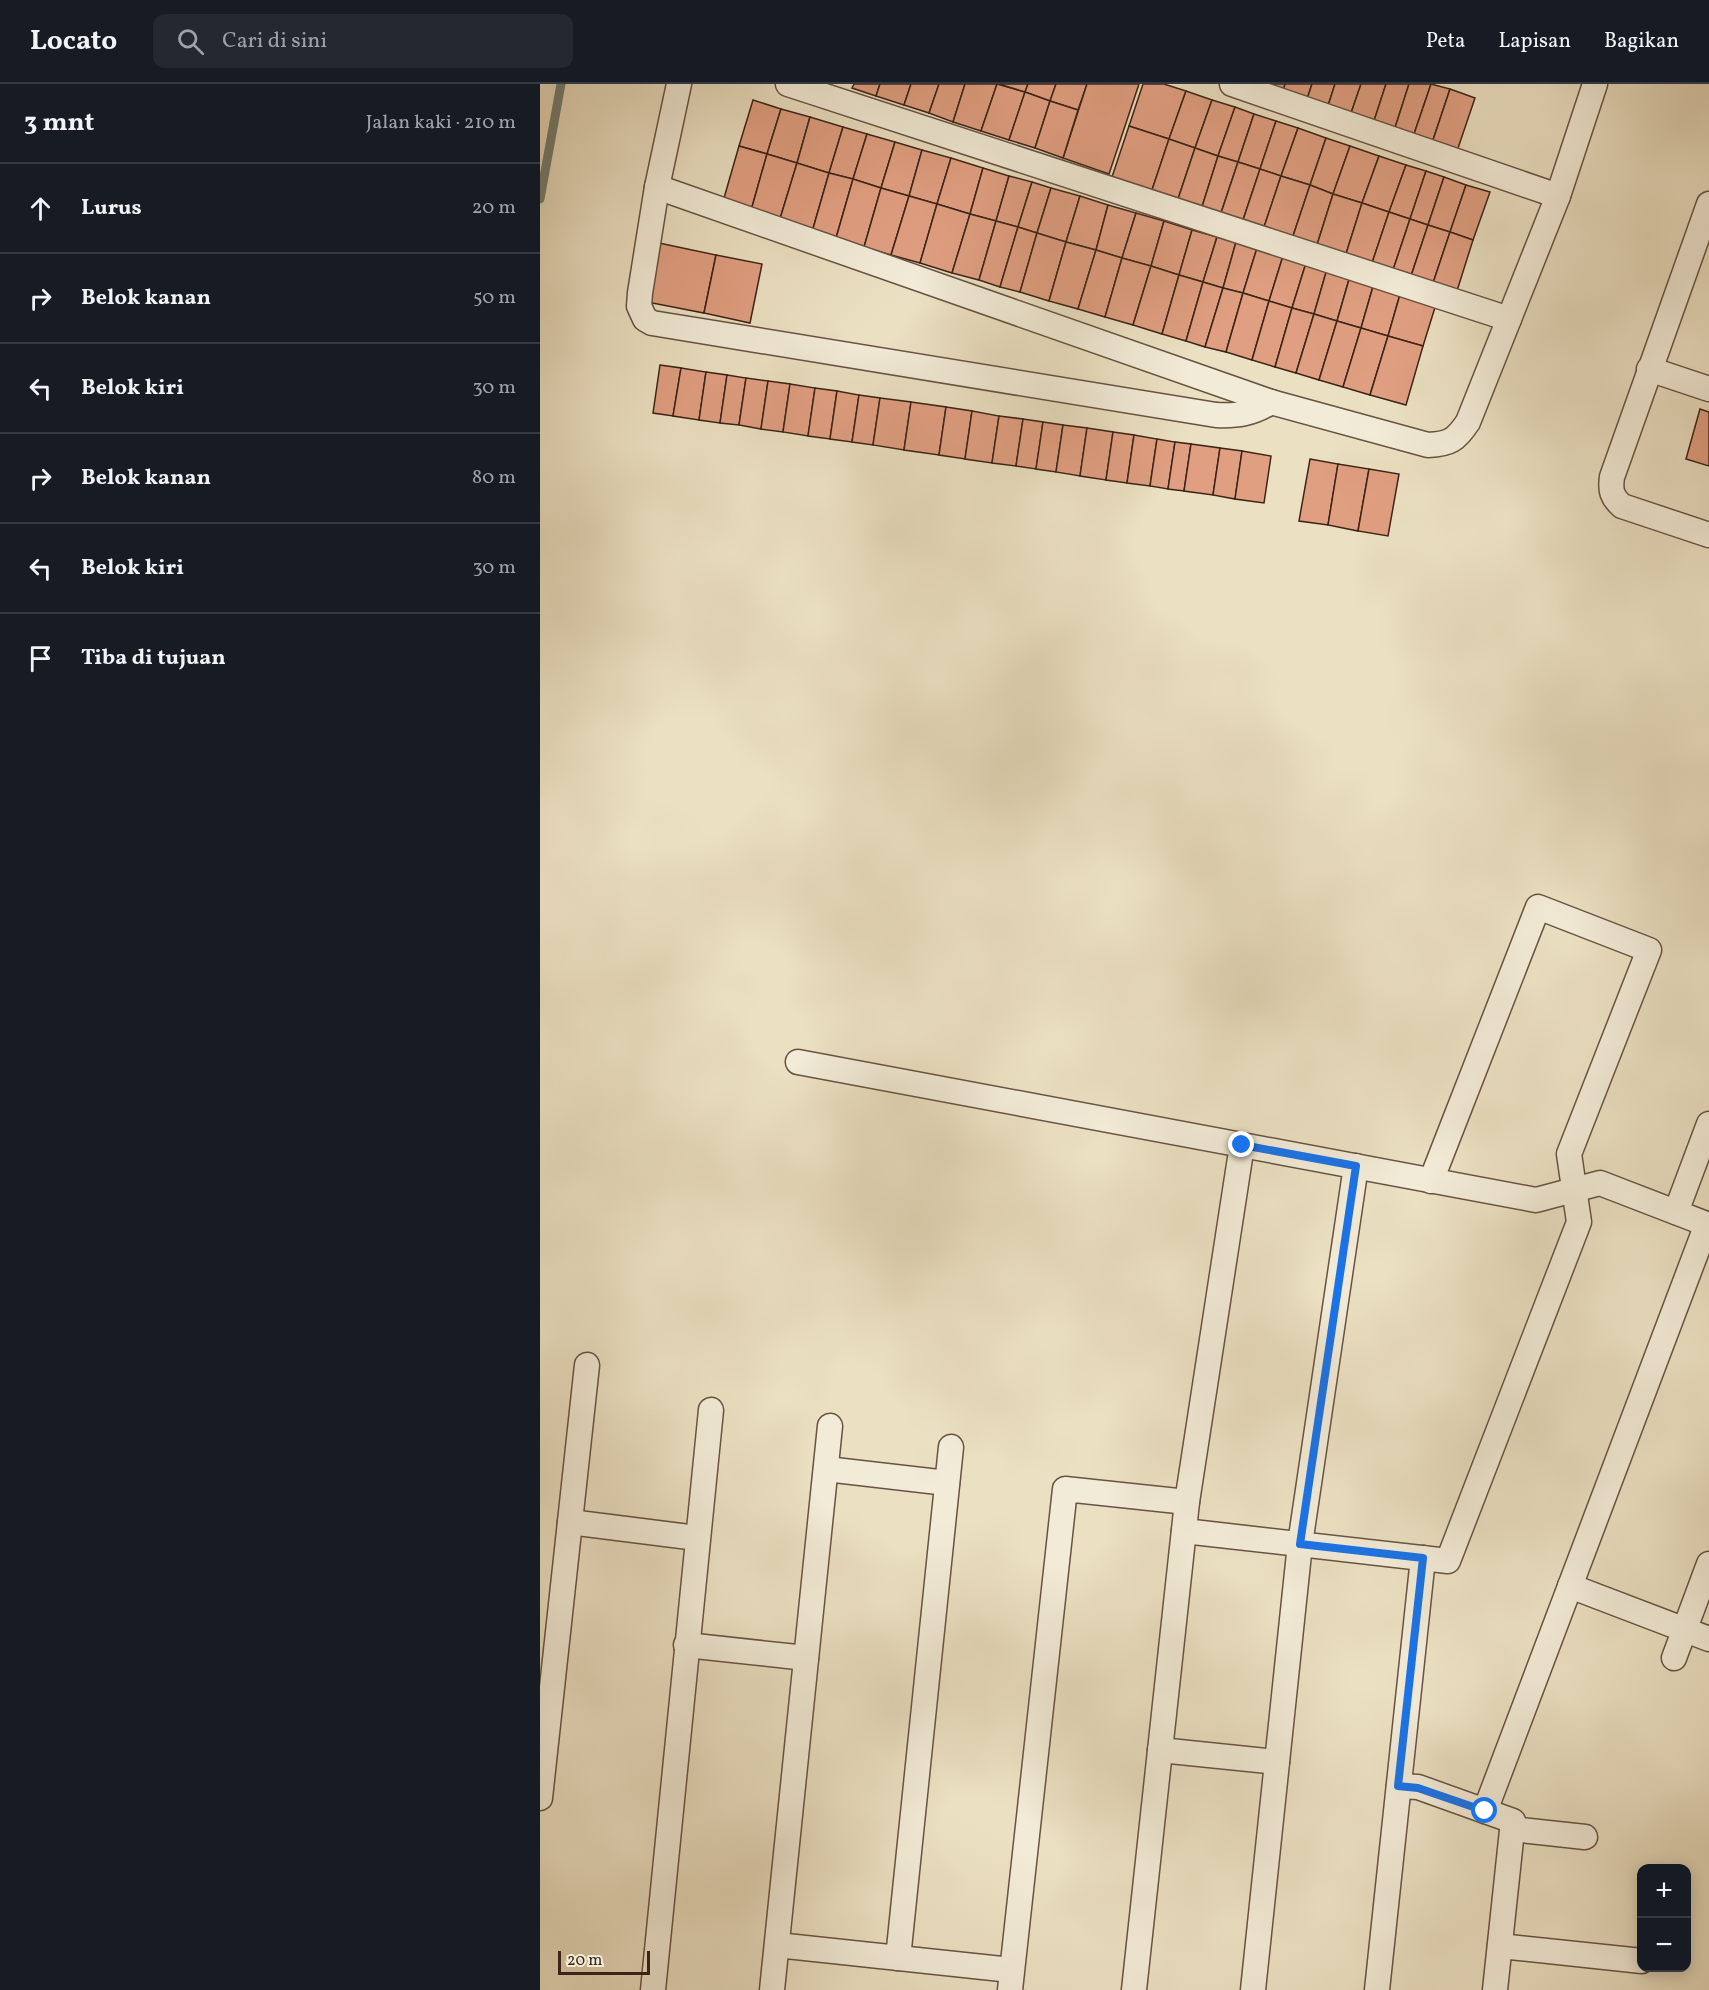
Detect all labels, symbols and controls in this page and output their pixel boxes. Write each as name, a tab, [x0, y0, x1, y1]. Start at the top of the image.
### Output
search box	[153, 14, 573, 68]
text: Locato	[30, 22, 117, 61]
icon: search	[174, 25, 207, 58]
text: Cari di sini	[222, 26, 327, 57]
text: Peta	[1426, 27, 1465, 56]
text: Lapisan	[1498, 27, 1571, 56]
text: Bagikan	[1604, 27, 1679, 56]
text: 3 mnt	[24, 105, 94, 141]
text: Jalan kaki · 210 m	[366, 109, 516, 137]
icon: ahead	[24, 192, 57, 225]
text: Lurus	[81, 193, 142, 224]
text: 20 m	[472, 194, 516, 222]
icon: right	[24, 282, 57, 315]
text: Belok kanan	[81, 283, 211, 314]
text: 50 m	[473, 284, 516, 312]
icon: left	[24, 372, 57, 405]
text: Belok kiri	[81, 373, 184, 404]
text: 30 m	[472, 374, 516, 402]
icon: right	[24, 462, 57, 495]
text: Belok kanan	[81, 463, 211, 494]
text: 80 m	[472, 464, 516, 492]
icon: left	[24, 552, 57, 585]
text: Belok kiri	[81, 553, 184, 584]
text: 30 m	[472, 554, 516, 582]
icon: arrive	[24, 642, 57, 675]
text: Tiba di tujuan	[81, 643, 226, 674]
route end	[1228, 1131, 1254, 1157]
route start	[1471, 1797, 1497, 1823]
map controls	[1637, 1864, 1691, 1972]
button: +	[1637, 1864, 1691, 1918]
button: −	[1637, 1918, 1691, 1972]
scale bar	[558, 1948, 650, 1976]
text: 20 m	[567, 1950, 602, 1972]

